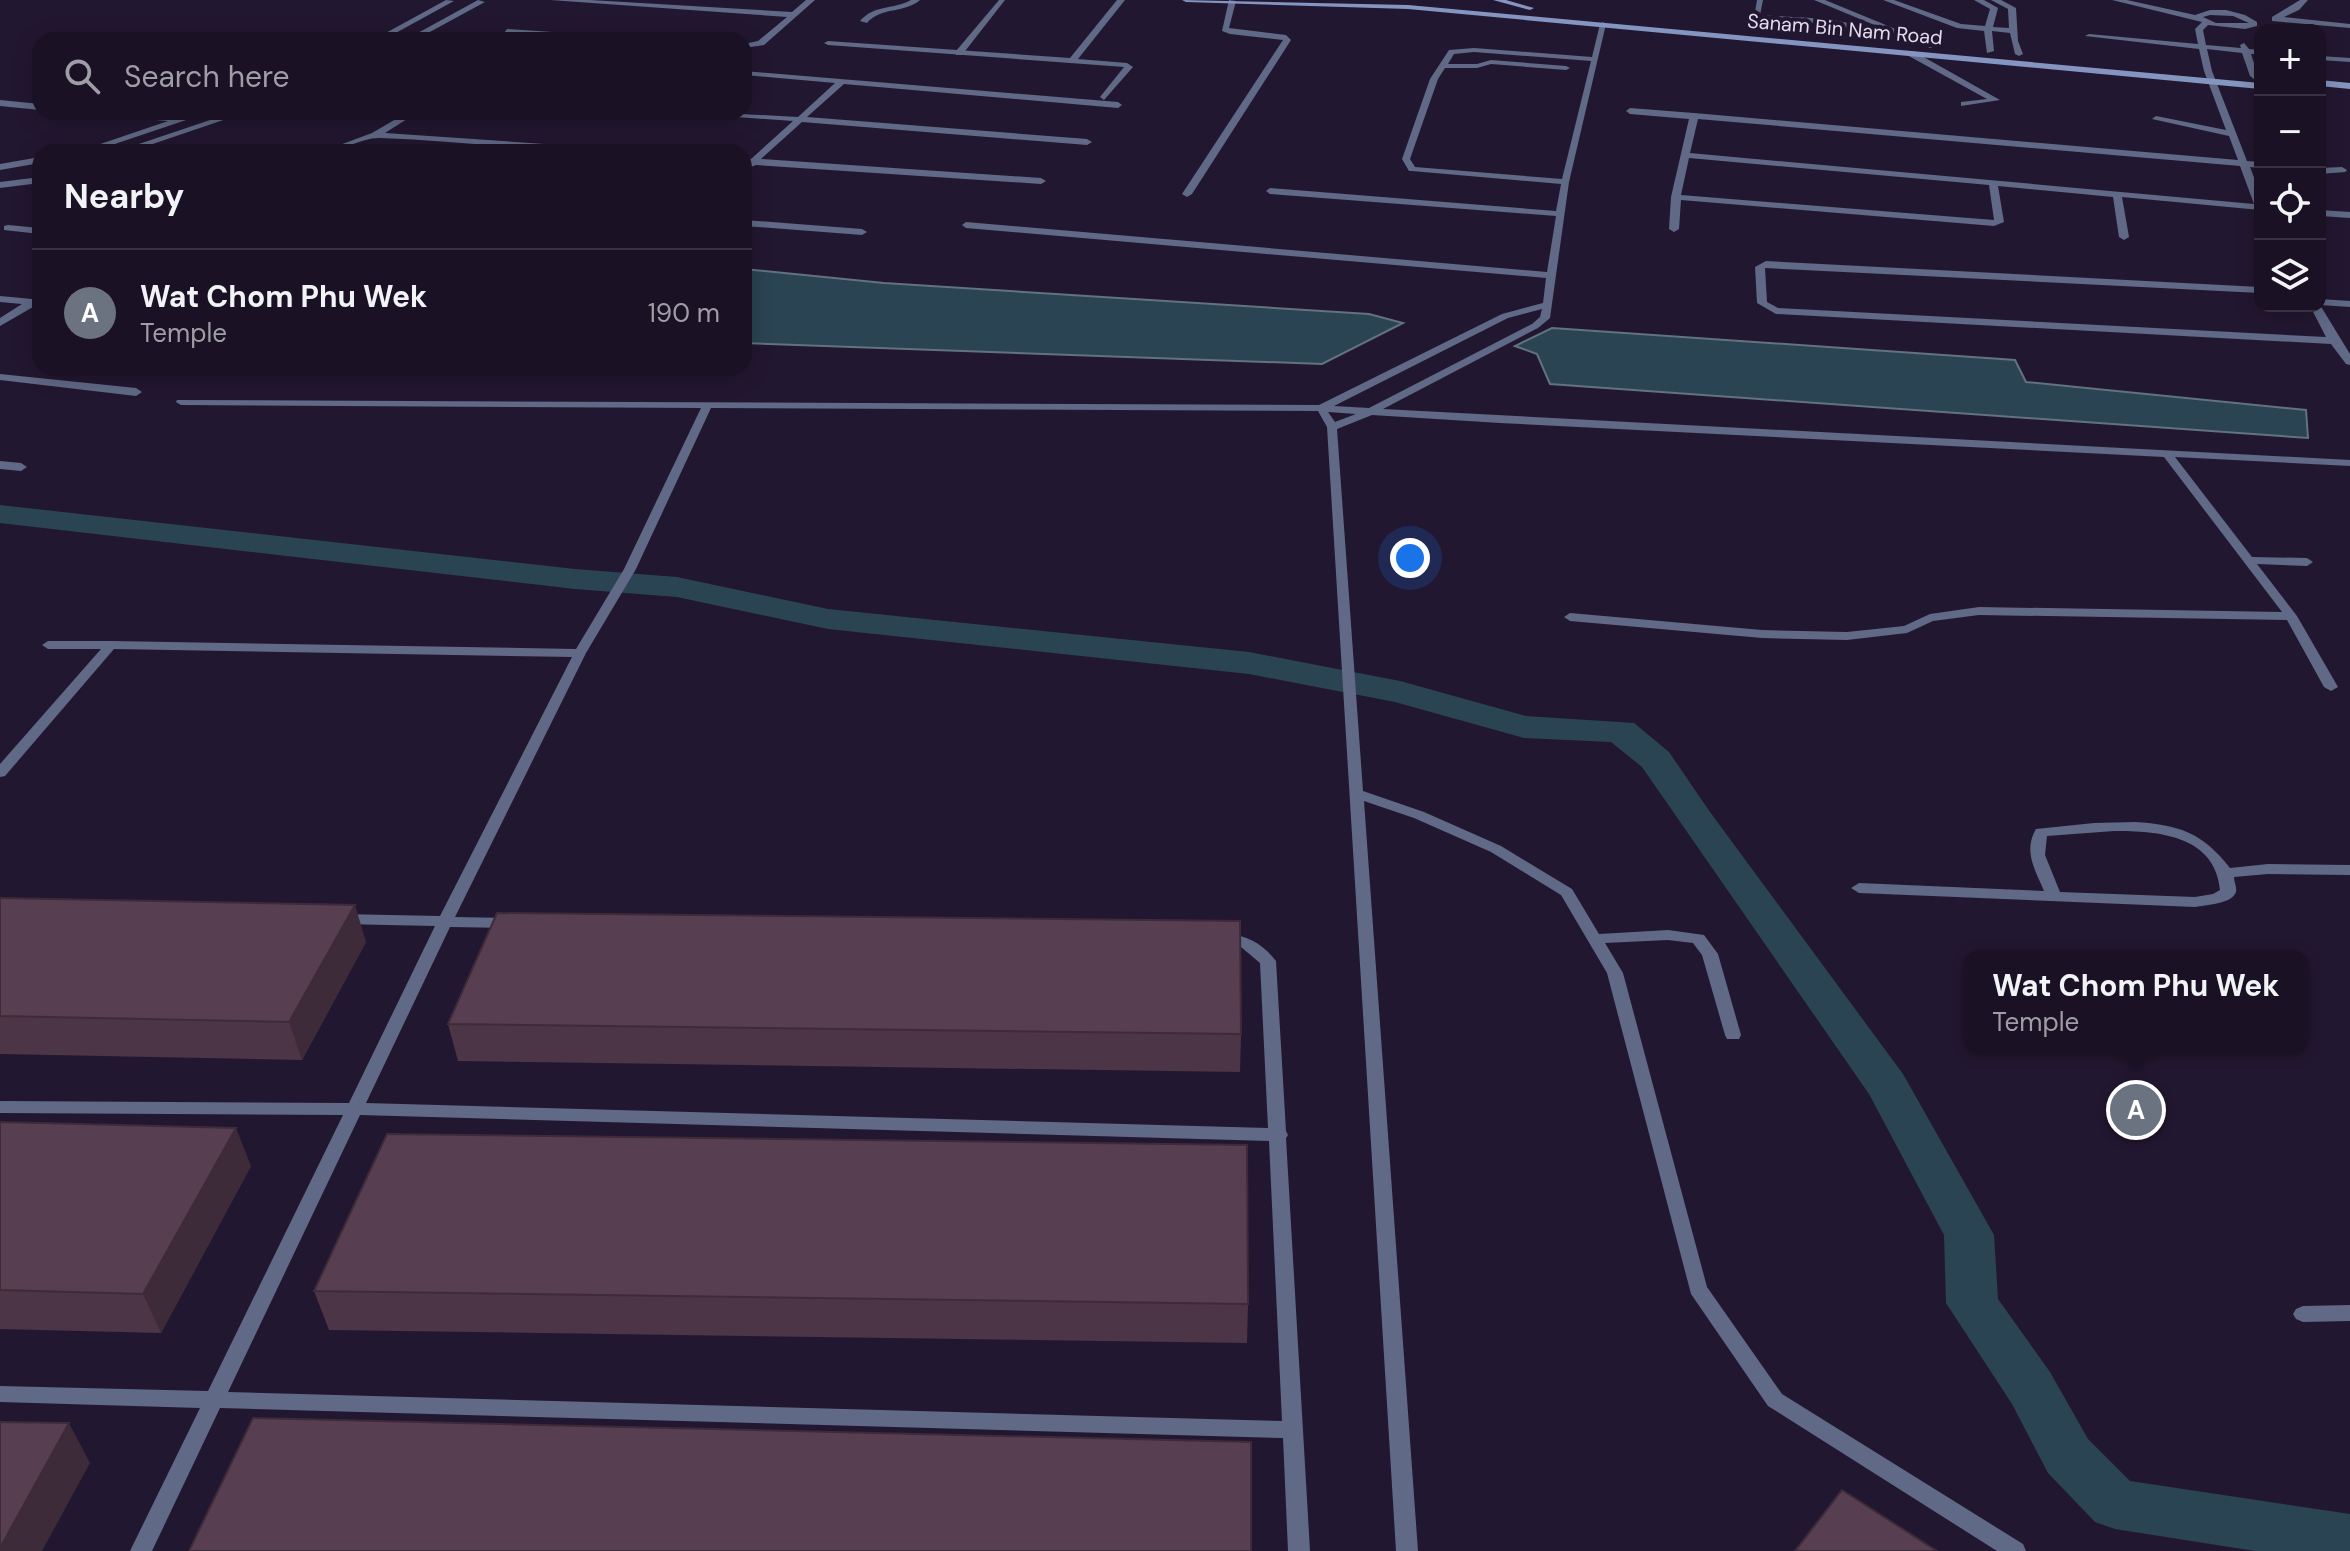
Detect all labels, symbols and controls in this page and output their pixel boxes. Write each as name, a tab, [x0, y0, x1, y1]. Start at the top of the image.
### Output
street label: Sanam Bin Nam Road	[1746, 8, 1944, 50]
map controls	[2254, 24, 2326, 312]
button: +	[2254, 24, 2326, 96]
search box	[32, 32, 752, 120]
icon: search	[60, 54, 104, 98]
text: Search here	[124, 57, 290, 96]
button: −	[2254, 96, 2326, 168]
button: locate	[2254, 168, 2326, 240]
text: Nearby	[64, 174, 184, 219]
button: layers	[2254, 240, 2326, 312]
text: Wat Chom Phu Wek	[140, 277, 427, 316]
text: A	[81, 296, 99, 330]
text: 190 m	[648, 296, 720, 330]
text: Temple	[140, 316, 227, 350]
your location	[1390, 538, 1430, 578]
popup	[1964, 950, 2308, 1054]
text: Wat Chom Phu Wek	[1992, 966, 2280, 1005]
text: Temple	[1992, 1005, 2079, 1039]
pin: A	[2110, 1080, 2162, 1140]

